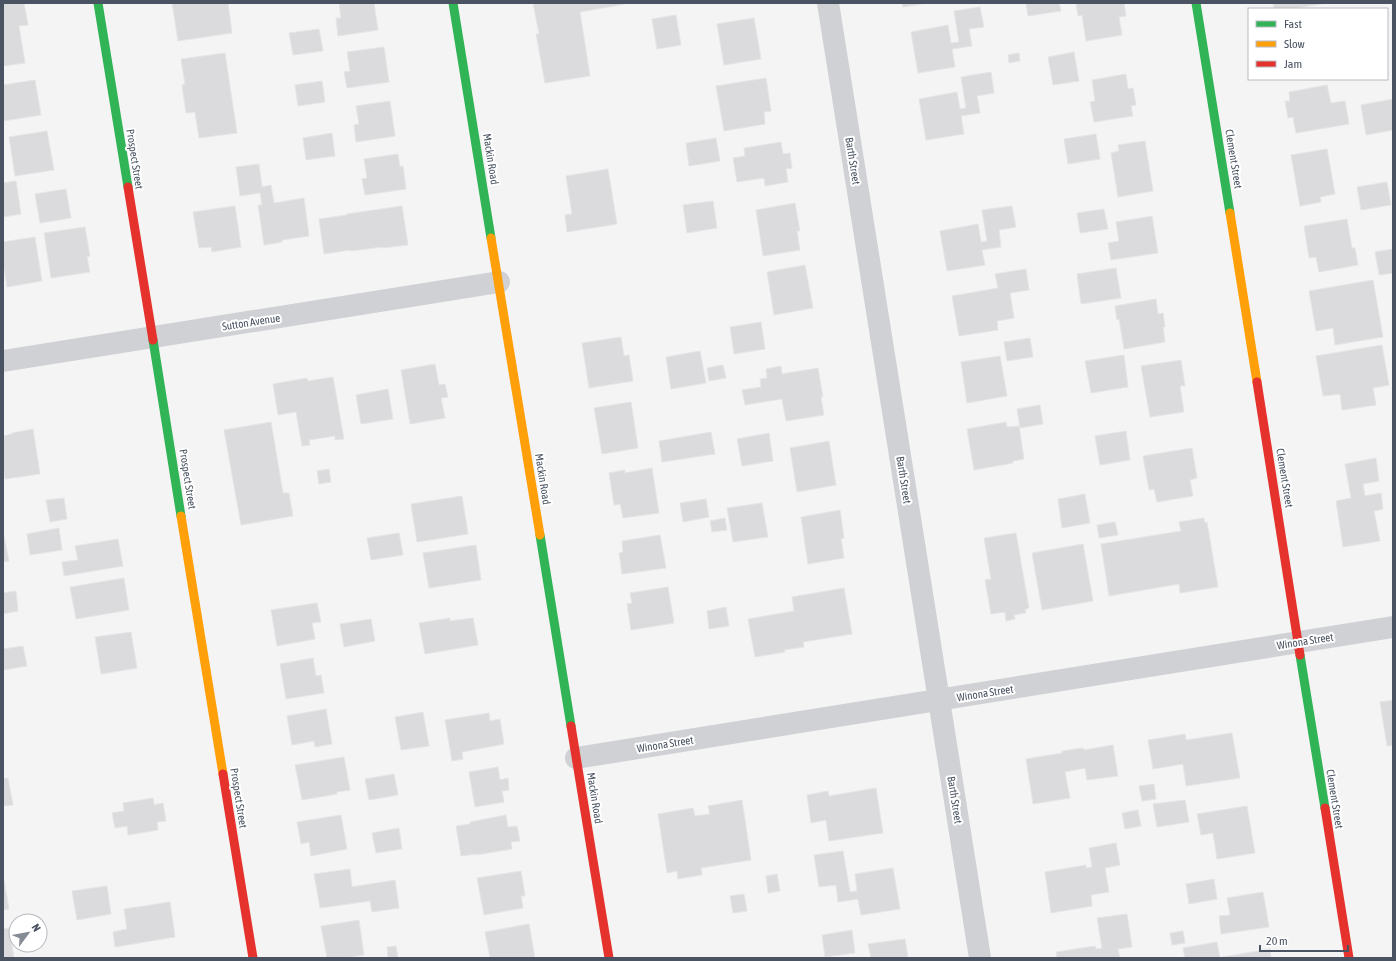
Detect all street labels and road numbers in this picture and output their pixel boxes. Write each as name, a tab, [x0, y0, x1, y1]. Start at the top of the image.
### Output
street label: Prospect Street	[124, 128, 146, 190]
street label: Clement Street	[1223, 129, 1245, 189]
street label: Mackin Road	[481, 133, 501, 185]
street label: Barth Street	[843, 137, 863, 185]
street label: Sutton Avenue	[221, 311, 281, 333]
street label: Prospect Street	[177, 448, 199, 510]
street label: Clement Street	[1274, 448, 1296, 508]
street label: Mackin Road	[533, 453, 553, 505]
street label: Barth Street	[894, 456, 914, 504]
street label: Winona Street	[1276, 631, 1334, 651]
street label: Winona Street	[956, 683, 1014, 703]
street label: Winona Street	[636, 734, 694, 754]
street label: Prospect Street	[228, 767, 250, 829]
street label: Clement Street	[1324, 769, 1346, 829]
street label: Mackin Road	[585, 772, 605, 824]
street label: Barth Street	[945, 776, 965, 824]

